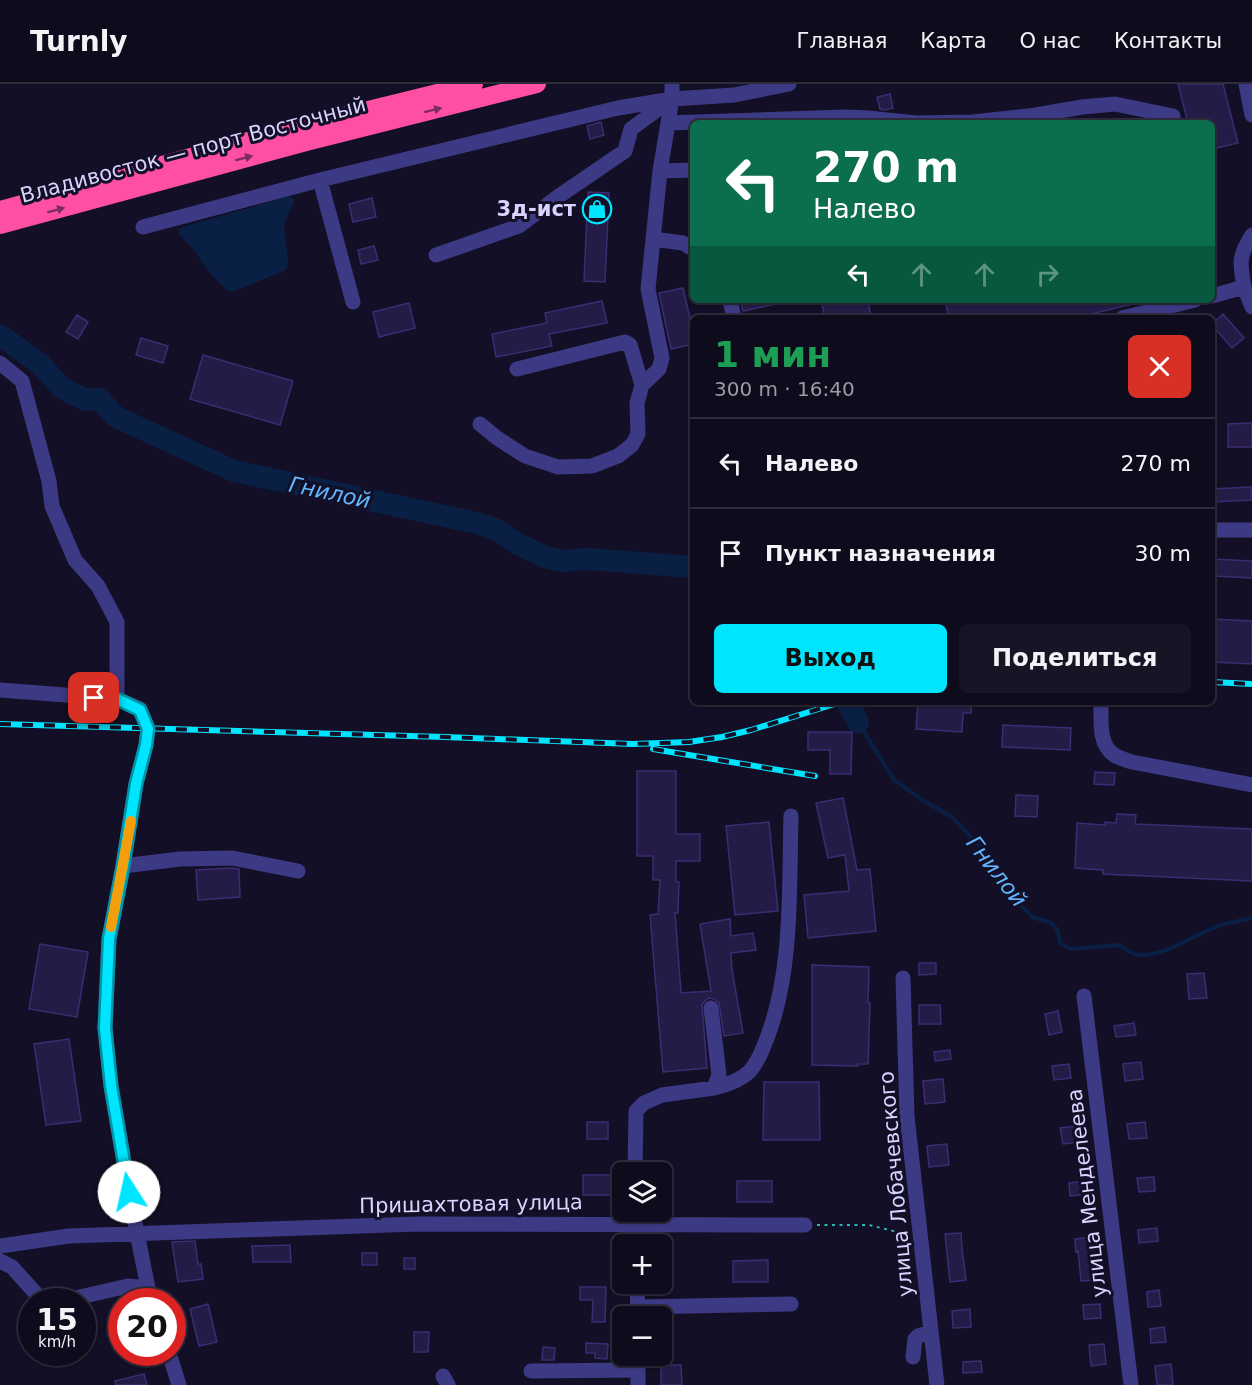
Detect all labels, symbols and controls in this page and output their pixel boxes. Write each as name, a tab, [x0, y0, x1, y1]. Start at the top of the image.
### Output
text: Turnly	[30, 25, 128, 58]
text: Главная	[797, 29, 887, 53]
text: Карта	[920, 29, 987, 53]
text: О нас	[1020, 29, 1081, 53]
text: Контакты	[1114, 29, 1222, 53]
street label: Владивосток — порт Восточный	[18, 92, 368, 208]
one-way arrow	[424, 104, 443, 114]
text: 270 m	[813, 143, 959, 192]
icon: left	[714, 144, 792, 222]
one-way arrow	[235, 153, 254, 163]
shop icon: 3д-ист	[581, 193, 613, 225]
text: Налево	[813, 193, 916, 224]
place label: 3д-ист	[496, 197, 577, 221]
one-way arrow	[48, 205, 66, 214]
icon: left	[842, 258, 875, 291]
icon: ahead	[905, 258, 938, 291]
icon: ahead	[968, 258, 1001, 291]
icon: right	[1031, 258, 1064, 291]
text: 1 мин	[714, 334, 831, 375]
button: close	[1128, 335, 1191, 398]
text: 300 m · 16:40	[714, 377, 855, 401]
icon: left	[714, 447, 747, 480]
text: Налево	[765, 451, 858, 476]
text: 270 m	[1121, 451, 1191, 476]
water label: Гнилой	[287, 472, 373, 513]
icon: arrive	[714, 537, 747, 570]
text: Пункт назначения	[765, 541, 996, 566]
text: 30 m	[1135, 541, 1191, 566]
button: Выход	[714, 624, 947, 693]
button: Поделиться	[959, 624, 1191, 693]
pin	[68, 672, 119, 723]
icon: arrive	[77, 681, 110, 714]
water label: Гнилой	[961, 831, 1032, 912]
street label: улица Лобачевского	[874, 1070, 918, 1298]
street label: улица Менделеева	[1062, 1087, 1112, 1299]
position arrow	[97, 1160, 161, 1224]
map controls	[612, 1162, 672, 1366]
button: layers	[612, 1162, 672, 1222]
street label: Пришахтовая улица	[359, 1190, 583, 1218]
button: +	[612, 1234, 672, 1294]
speed limit sign: 20	[108, 1288, 186, 1366]
text: 15	[36, 1302, 78, 1337]
button: −	[612, 1306, 672, 1366]
text: km/h	[38, 1333, 76, 1351]

